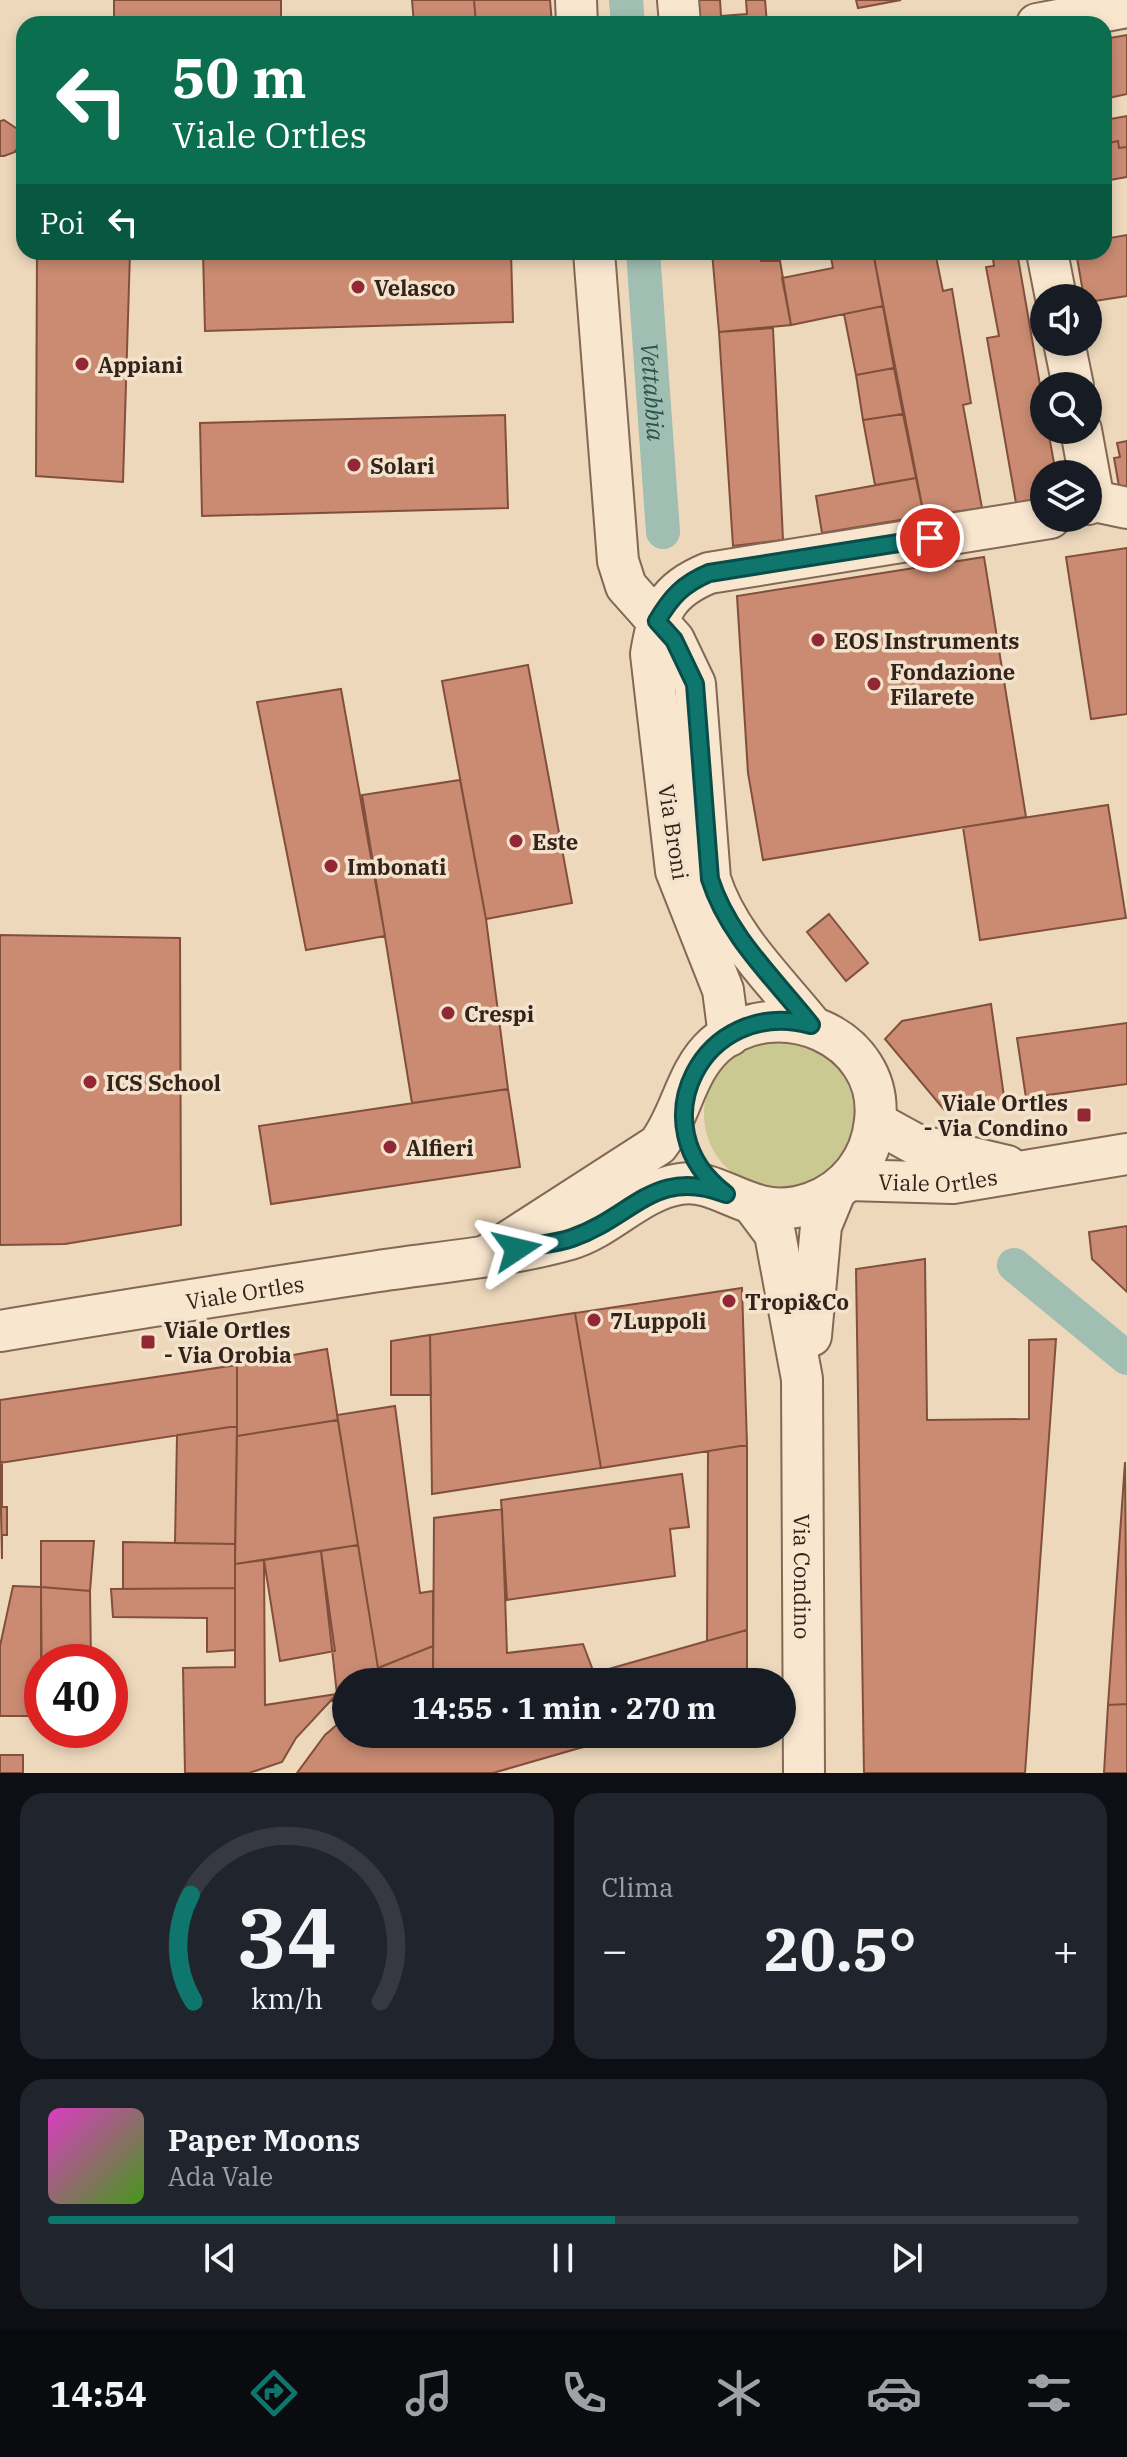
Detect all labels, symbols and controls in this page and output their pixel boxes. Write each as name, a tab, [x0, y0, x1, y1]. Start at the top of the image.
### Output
text: 50 m	[172, 41, 307, 113]
icon: left	[40, 48, 144, 152]
text: Viale Ortles	[172, 111, 367, 158]
icon: left	[101, 200, 145, 244]
text: Poi	[40, 203, 85, 242]
place label: Velasco	[374, 273, 456, 302]
marker: Velasco	[349, 278, 367, 296]
map controls	[1030, 284, 1102, 532]
button: sound	[1030, 284, 1102, 356]
water label: Vettabbia	[633, 341, 672, 442]
place label: Appiani	[98, 350, 183, 379]
marker: Appiani	[73, 355, 91, 373]
button: search	[1030, 372, 1102, 444]
place label: Solari	[370, 451, 435, 480]
marker: Solari	[345, 456, 363, 474]
button: layers	[1030, 460, 1102, 532]
pin	[896, 504, 964, 572]
icon: arrive	[908, 516, 952, 560]
place label: EOS Instruments	[834, 626, 1019, 655]
marker: EOS Instruments	[809, 631, 827, 649]
place label: Fondazione Filarete	[890, 657, 1015, 711]
marker: Fondazione Filarete	[865, 675, 883, 693]
street label: Via Broni	[652, 782, 696, 882]
place label: Este	[532, 827, 578, 856]
marker: Este	[507, 832, 525, 850]
place label: Imbonati	[347, 852, 446, 881]
marker: Imbonati	[322, 857, 340, 875]
place label: Crespi	[464, 999, 534, 1028]
marker: Crespi	[439, 1004, 457, 1022]
place label: ICS School	[106, 1068, 221, 1097]
marker: ICS School	[81, 1073, 99, 1091]
place label: Viale Ortles - Via Condino	[924, 1088, 1068, 1142]
marker: Viale Ortles - Via Condino	[1075, 1106, 1093, 1124]
place label: Alfieri	[406, 1133, 474, 1162]
marker: Alfieri	[381, 1138, 399, 1156]
street label: Viale Ortles	[878, 1161, 999, 1198]
position arrow	[475, 1207, 559, 1291]
street label: Viale Ortles	[184, 1268, 306, 1315]
place label: Tropi&Co	[745, 1287, 849, 1316]
marker: Tropi&Co	[720, 1292, 738, 1310]
place label: 7Luppoli	[610, 1306, 706, 1335]
marker: 7Luppoli	[585, 1311, 603, 1329]
place label: Viale Ortles - Via Orobia	[164, 1315, 292, 1369]
marker: Viale Ortles - Via Orobia	[139, 1333, 157, 1351]
street label: Via Condino	[788, 1514, 818, 1639]
speed limit sign: 40	[24, 1644, 128, 1748]
text: 14:55 · 1 min · 270 m	[412, 1688, 716, 1727]
text: Clima	[602, 1870, 673, 1904]
text: 34	[237, 1883, 337, 1991]
text: 20.5°	[764, 1909, 917, 1988]
text: −	[602, 1921, 628, 1978]
text: +	[1053, 1921, 1079, 1978]
text: km/h	[251, 1980, 323, 2017]
text: Paper Moons	[168, 2120, 360, 2159]
text: Ada Vale	[168, 2159, 273, 2193]
icon: previous	[198, 2236, 242, 2280]
icon: pause	[541, 2236, 585, 2280]
icon: next	[885, 2236, 929, 2280]
icon: directions	[246, 2365, 302, 2421]
icon: music	[401, 2365, 457, 2421]
icon: phone	[556, 2365, 612, 2421]
icon: climate	[711, 2365, 767, 2421]
icon: car	[866, 2365, 922, 2421]
icon: filters	[1021, 2365, 1077, 2421]
text: 14:54	[50, 2370, 147, 2417]

